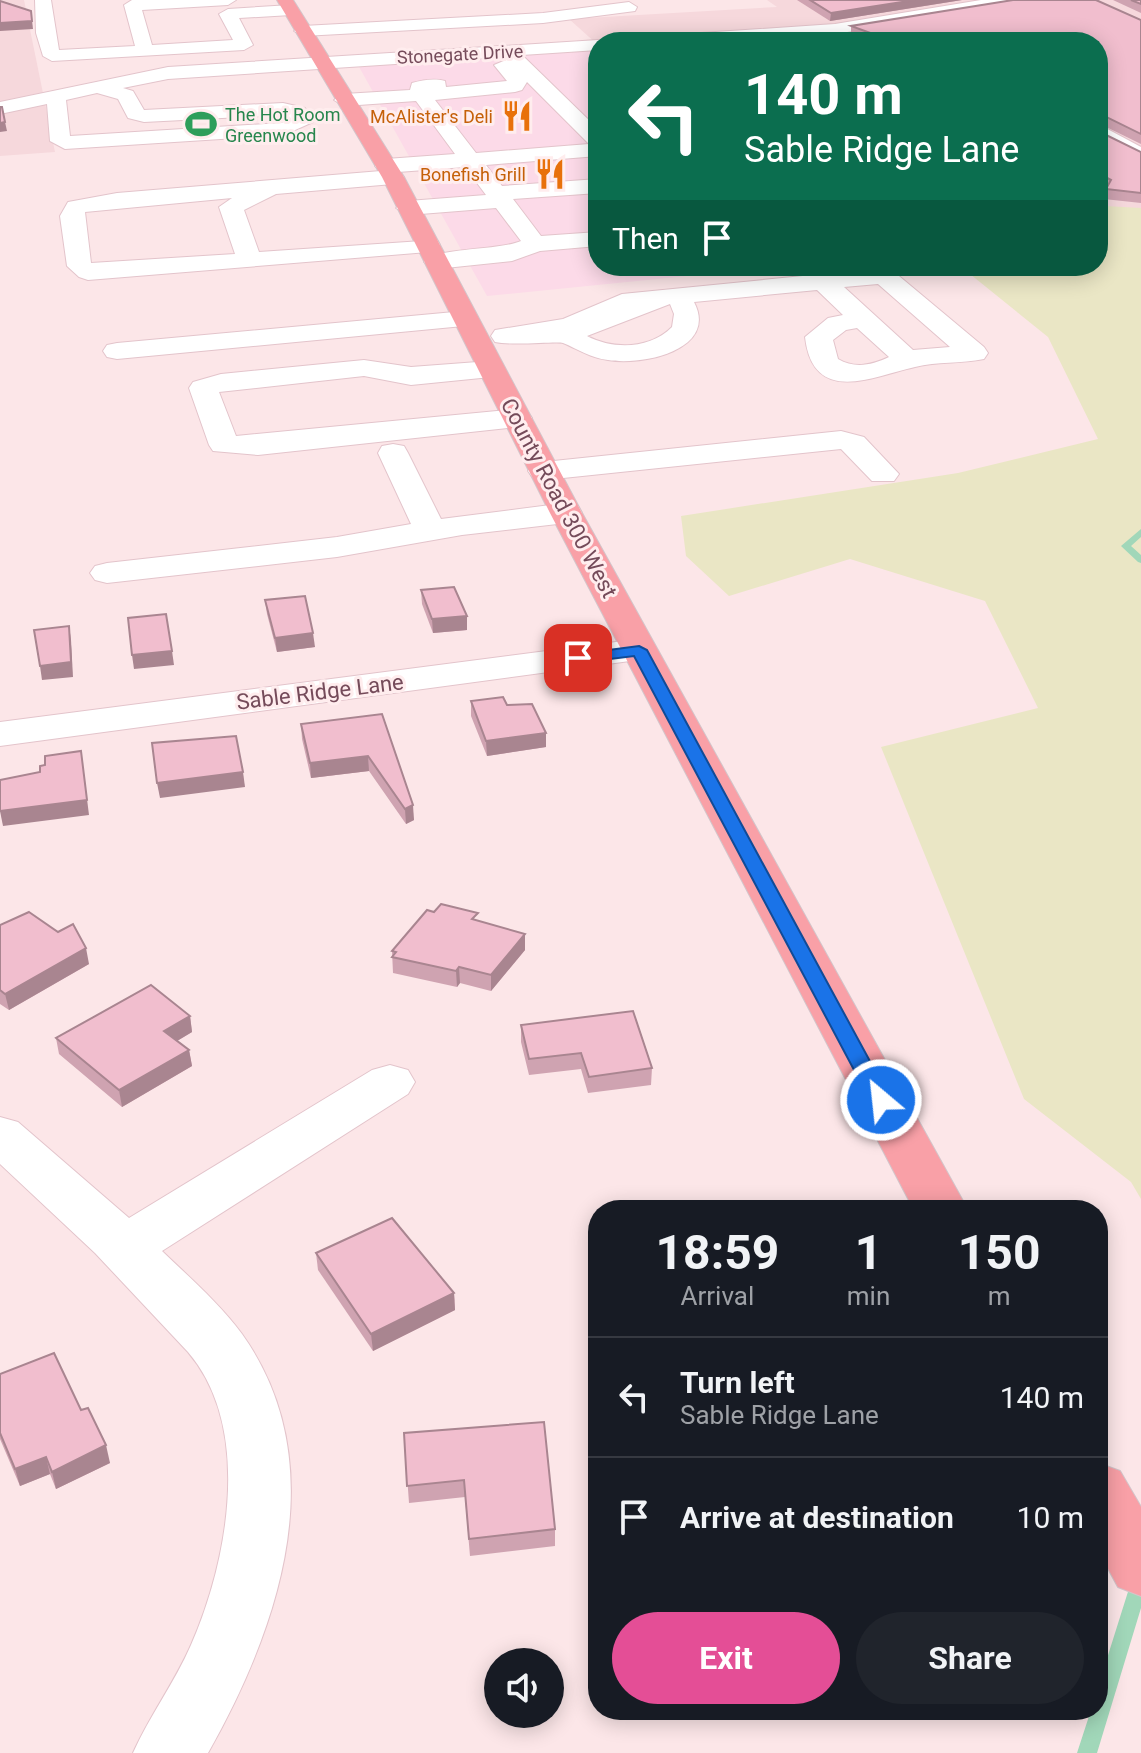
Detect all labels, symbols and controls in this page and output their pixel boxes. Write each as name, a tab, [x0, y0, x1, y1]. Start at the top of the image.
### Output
street label: Stonegate Drive	[396, 40, 524, 68]
text: 140 m	[744, 62, 903, 128]
icon: left	[612, 64, 716, 168]
restaurant icon: McAlister's Deli	[500, 99, 534, 133]
place label: The Hot Room Greenwood	[225, 104, 341, 146]
place label: McAlister's Deli	[370, 106, 493, 127]
sports icon: The Hot Room Greenwood	[184, 107, 218, 141]
text: Sable Ridge Lane	[744, 129, 1019, 171]
restaurant icon: Bonefish Grill	[533, 157, 567, 191]
place label: Bonefish Grill	[420, 164, 526, 185]
icon: arrive	[695, 216, 739, 260]
text: Then	[612, 221, 679, 256]
street label: County Road 300 West	[496, 394, 622, 602]
pin	[544, 624, 612, 692]
icon: arrive	[556, 636, 600, 680]
street label: Sable Ridge Lane	[235, 669, 405, 715]
position arrow	[839, 1058, 923, 1142]
text: 18:59	[656, 1224, 779, 1281]
text: 1	[855, 1224, 882, 1281]
text: 150	[958, 1224, 1040, 1281]
text: Arrival	[681, 1281, 754, 1311]
text: min	[847, 1281, 890, 1311]
text: m	[988, 1281, 1011, 1311]
text: Turn left	[680, 1365, 795, 1400]
icon: left	[612, 1375, 656, 1419]
text: 140 m	[1000, 1380, 1084, 1415]
text: Sable Ridge Lane	[680, 1400, 879, 1430]
icon: arrive	[612, 1495, 656, 1539]
text: Arrive at destination	[680, 1500, 954, 1535]
text: 10 m	[1017, 1500, 1084, 1535]
button: Exit	[612, 1612, 840, 1704]
button: Share	[856, 1612, 1084, 1704]
map controls	[484, 1648, 564, 1728]
button: sound	[484, 1648, 564, 1728]

